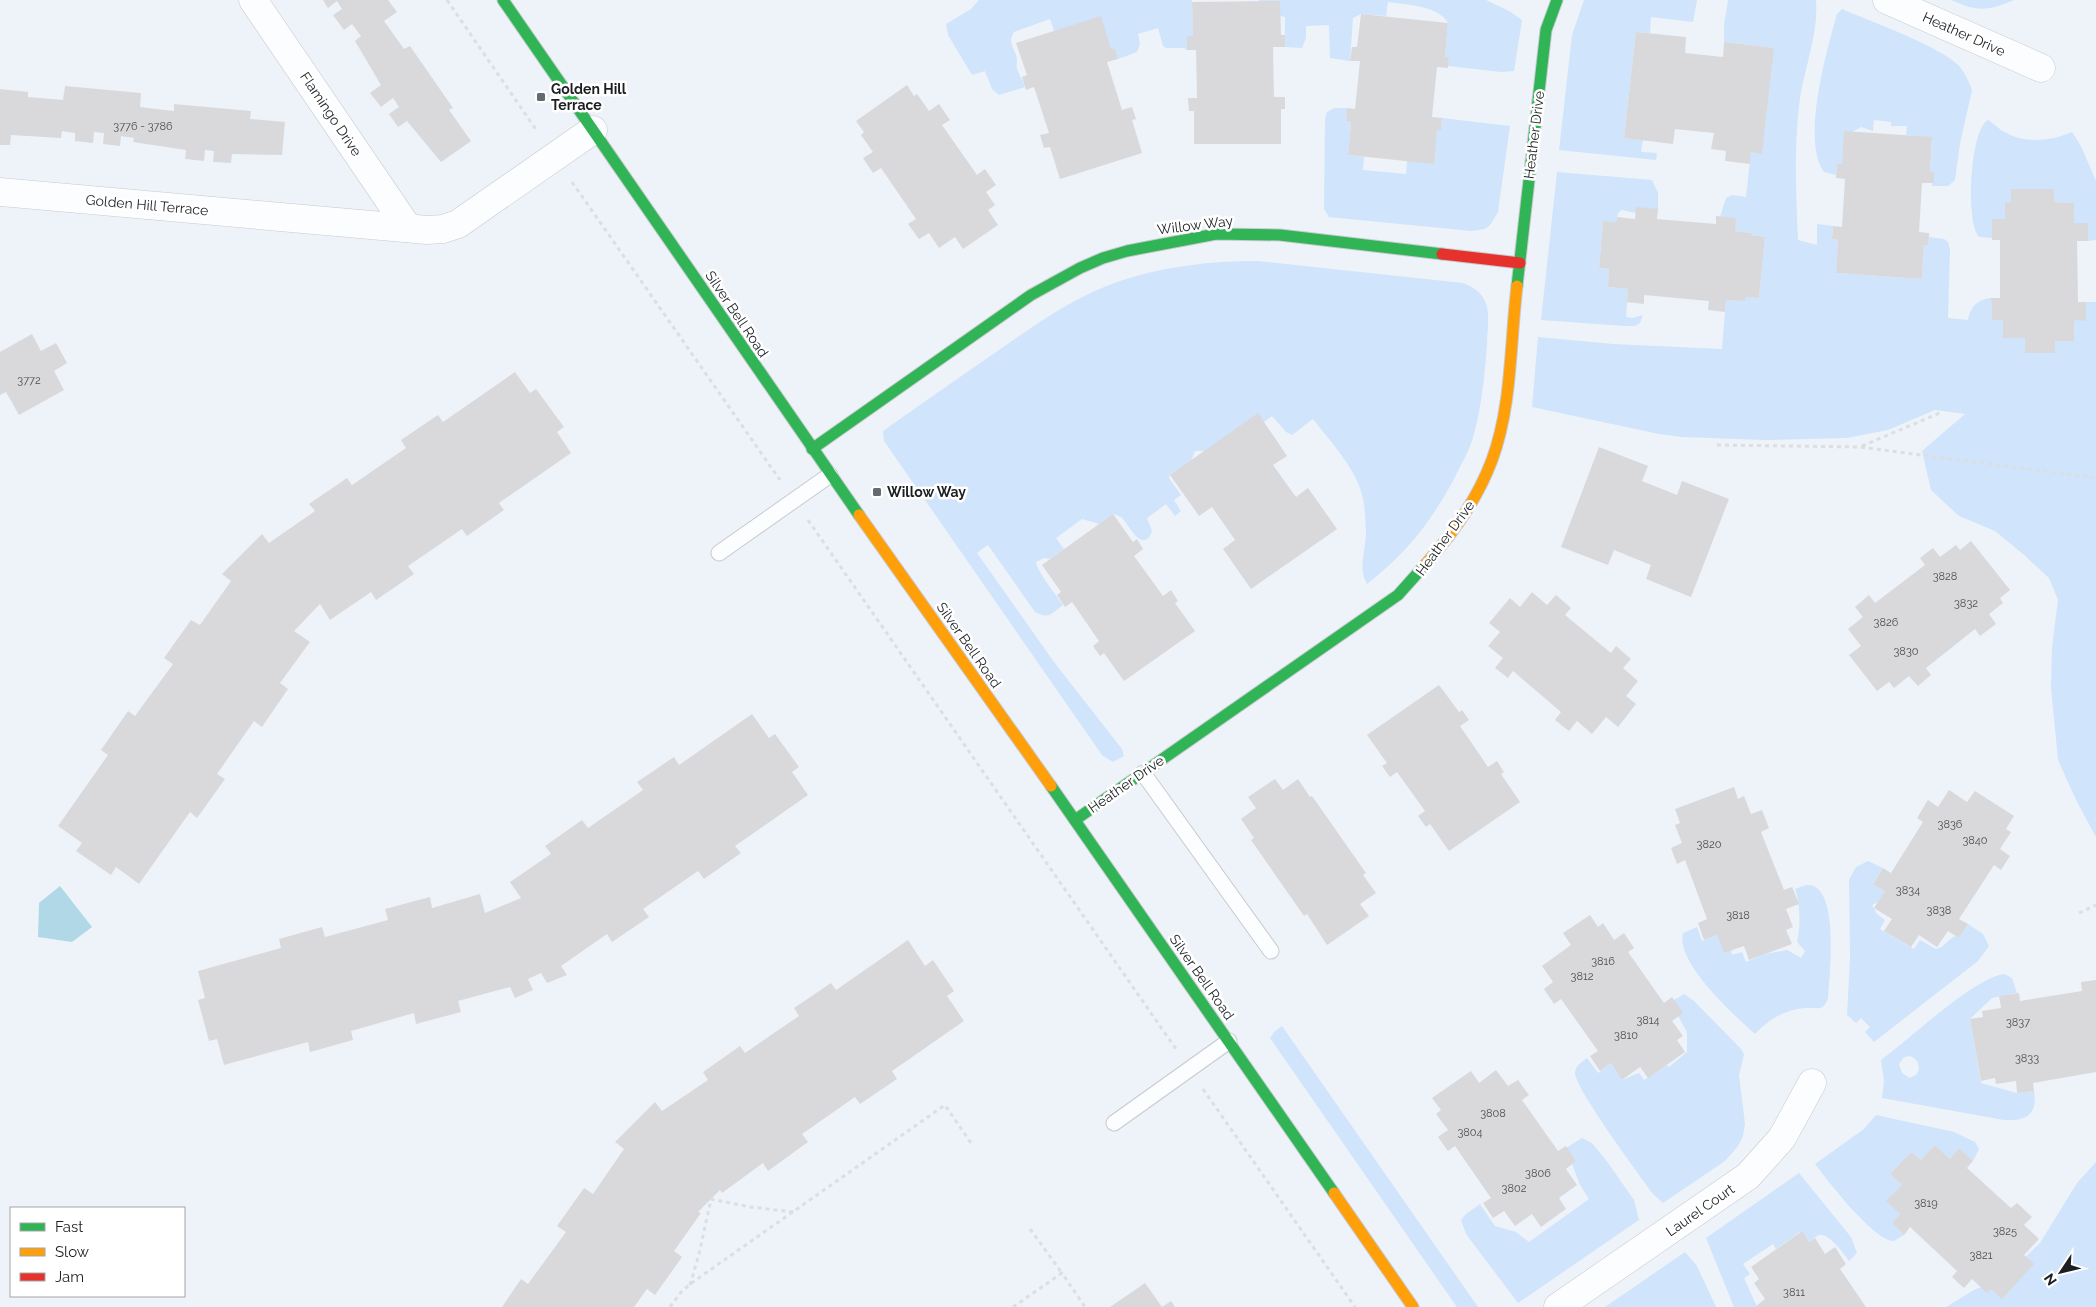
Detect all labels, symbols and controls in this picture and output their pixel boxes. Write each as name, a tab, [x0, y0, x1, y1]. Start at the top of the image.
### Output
street label: Heather Drive	[1920, 9, 2008, 59]
street label: Flamingo Drive	[297, 69, 365, 159]
place label: Golden Hill Terrace	[551, 81, 627, 113]
street label: Heather Drive	[1521, 90, 1547, 180]
marker: Golden Hill Terrace	[535, 91, 547, 103]
house number: 3776 - 3786	[113, 120, 173, 133]
street label: Golden Hill Terrace	[85, 192, 209, 218]
street label: Willow Way	[1156, 212, 1234, 238]
street label: Silver Bell Road	[702, 268, 772, 360]
house number: 3772	[17, 374, 41, 387]
place label: Willow Way	[887, 484, 966, 500]
marker: Willow Way	[871, 486, 883, 498]
street label: Heather Drive	[1412, 497, 1478, 579]
house number: 3828	[1933, 570, 1957, 583]
house number: 3832	[1954, 597, 1978, 610]
street label: Silver Bell Road	[934, 599, 1004, 691]
house number: 3826	[1874, 616, 1899, 629]
house number: 3830	[1893, 645, 1919, 658]
street label: Heather Drive	[1085, 752, 1167, 816]
house number: 3836	[1938, 818, 1963, 831]
house number: 3840	[1962, 834, 1988, 847]
house number: 3820	[1697, 838, 1722, 851]
house number: 3834	[1896, 884, 1920, 897]
house number: 3838	[1927, 904, 1951, 917]
house number: 3818	[1726, 909, 1750, 922]
street label: Silver Bell Road	[1167, 931, 1237, 1023]
house number: 3816	[1591, 955, 1615, 968]
house number: 3812	[1571, 970, 1594, 983]
house number: 3814	[1636, 1014, 1660, 1027]
house number: 3837	[2006, 1016, 2030, 1029]
house number: 3810	[1614, 1029, 1638, 1042]
house number: 3833	[2015, 1052, 2039, 1065]
house number: 3808	[1480, 1107, 1506, 1120]
house number: 3804	[1457, 1126, 1483, 1139]
house number: 3806	[1525, 1167, 1551, 1180]
street label: Laurel Court	[1663, 1180, 1738, 1239]
house number: 3802	[1502, 1182, 1527, 1195]
house number: 3819	[1914, 1197, 1938, 1210]
legend	[10, 1207, 185, 1297]
text: Fast	[55, 1218, 83, 1236]
house number: 3825	[1993, 1225, 2017, 1238]
text: Slow	[55, 1243, 89, 1261]
north arrow	[2036, 1247, 2086, 1297]
house number: 3821	[1970, 1249, 1993, 1262]
text: Jam	[55, 1268, 84, 1286]
text: N	[2041, 1270, 2060, 1288]
house number: 3811	[1783, 1286, 1805, 1299]

